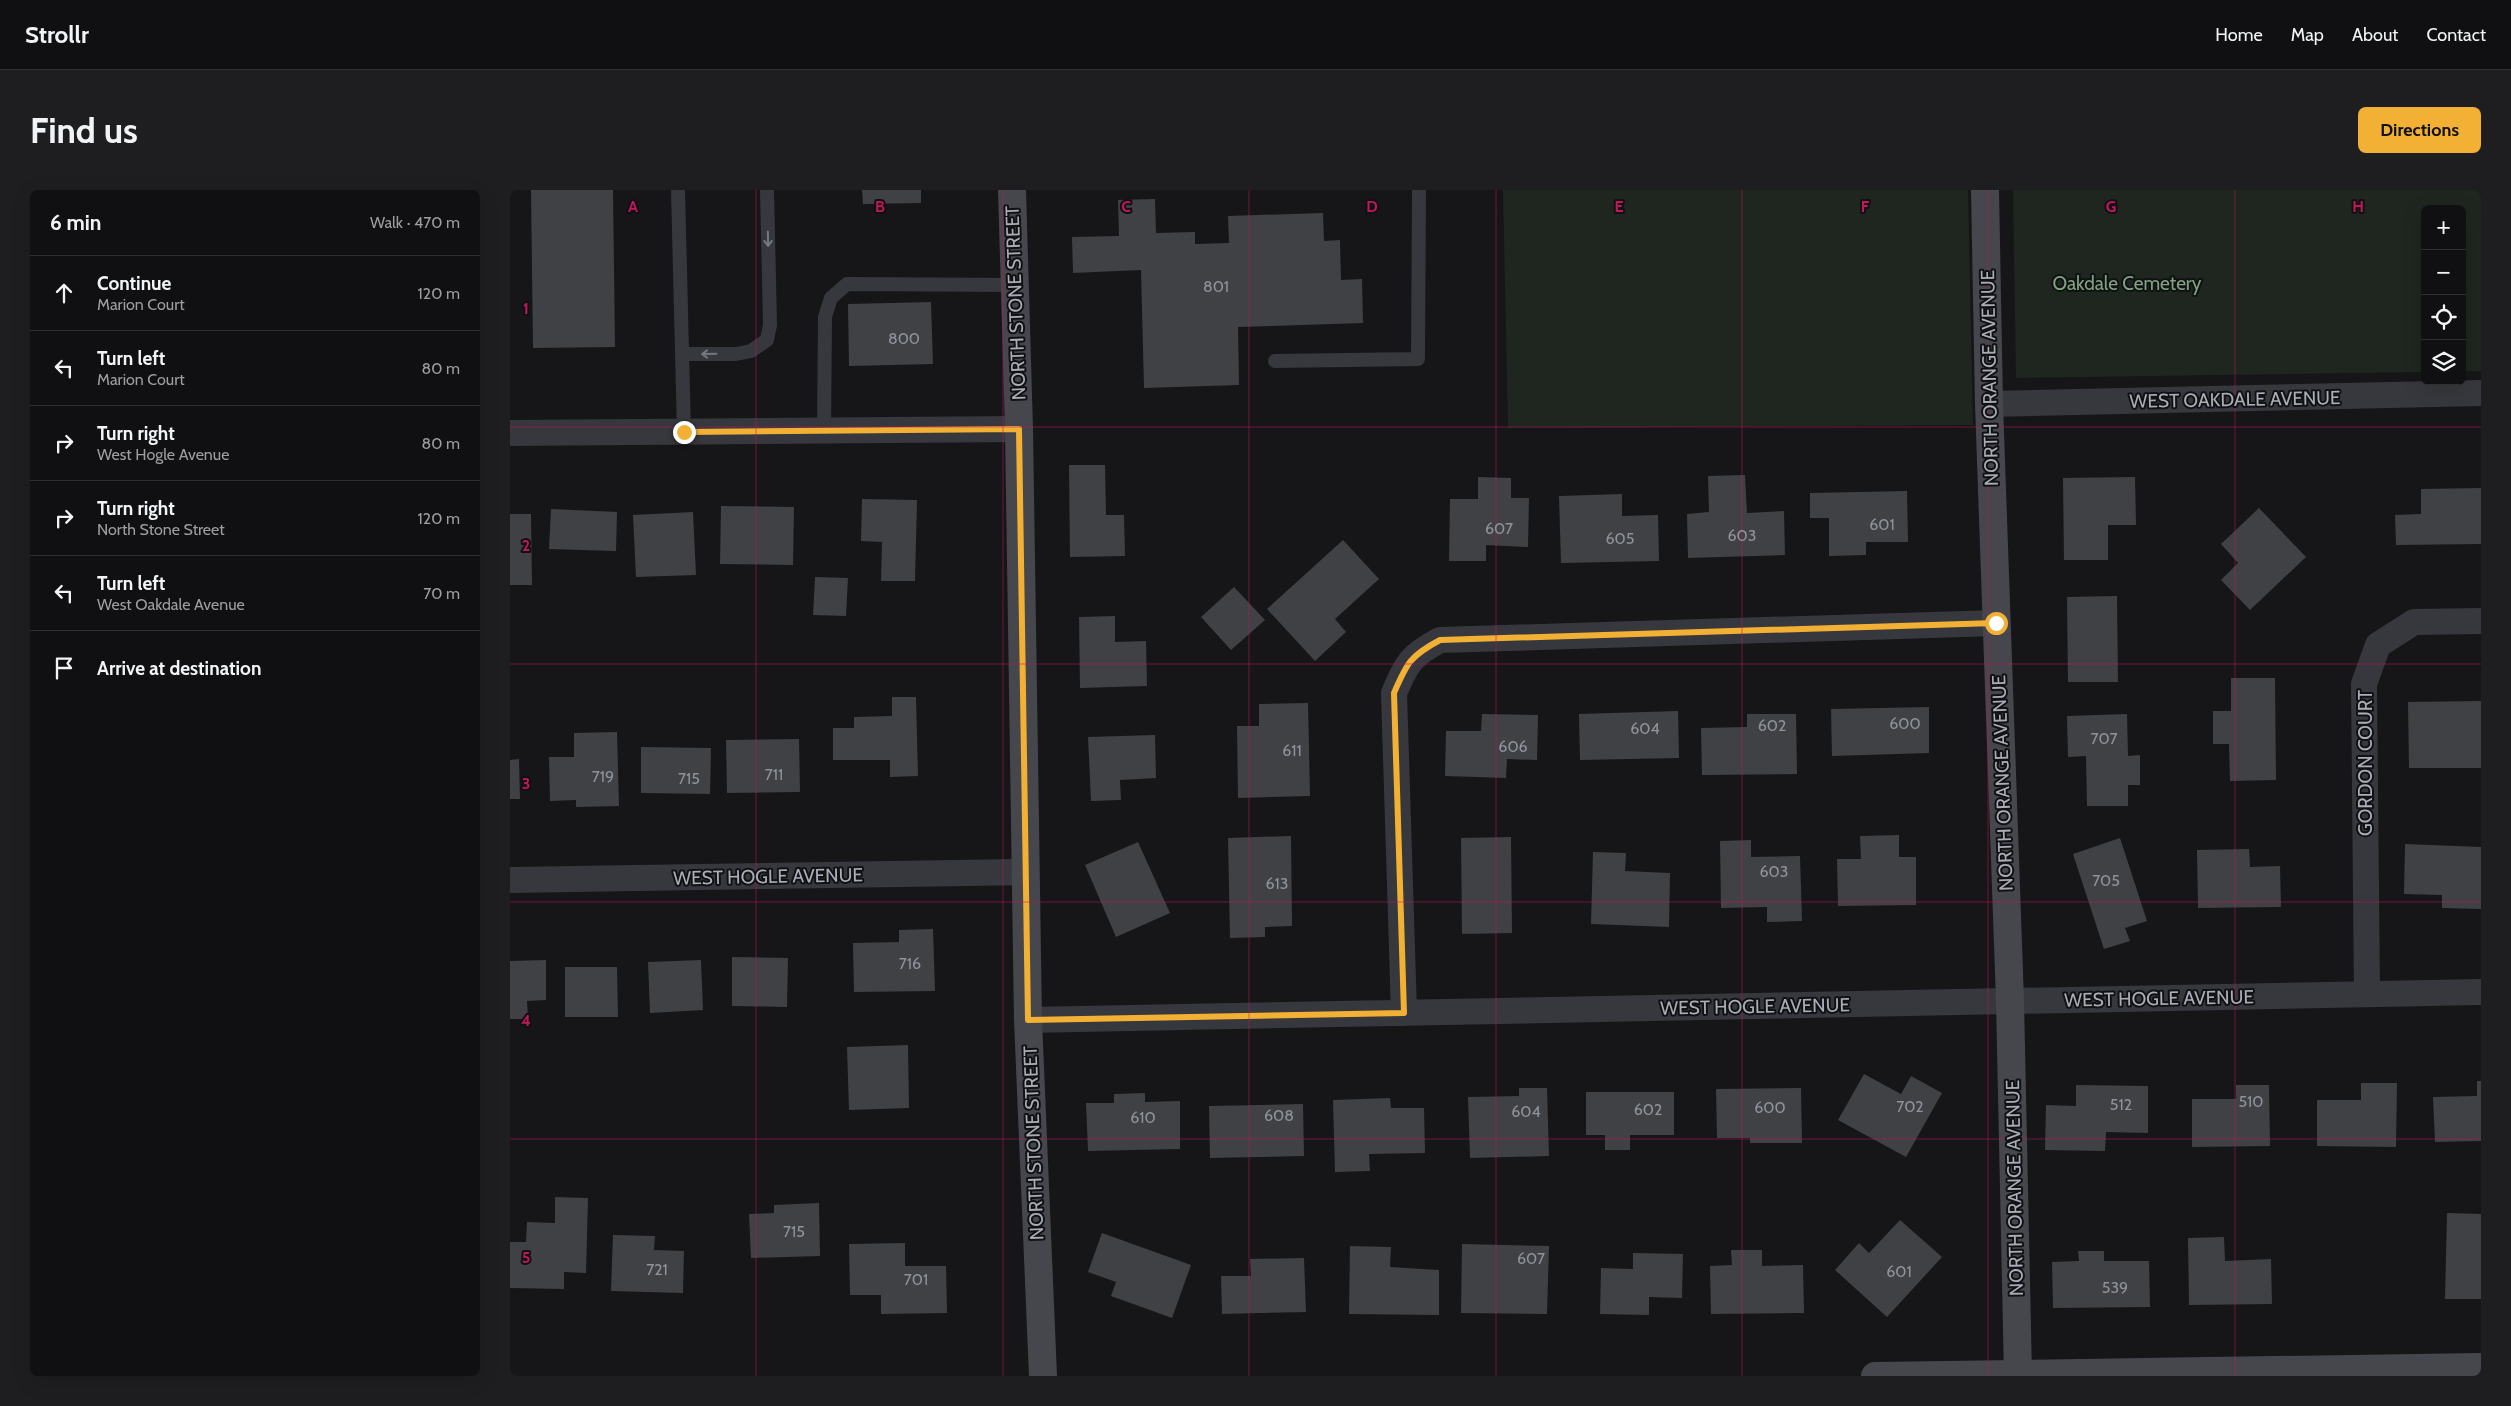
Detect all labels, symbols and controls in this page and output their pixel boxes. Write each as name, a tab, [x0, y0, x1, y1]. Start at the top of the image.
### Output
text: Strollr	[25, 20, 89, 49]
text: Home	[2215, 24, 2263, 46]
text: Map	[2291, 24, 2324, 46]
text: About	[2352, 24, 2398, 46]
text: Contact	[2426, 24, 2486, 46]
button: Directions	[2358, 107, 2481, 153]
text: Find us	[30, 109, 138, 152]
text: A	[628, 197, 638, 216]
text: B	[875, 197, 885, 216]
text: C	[1121, 197, 1131, 216]
text: D	[1366, 197, 1378, 216]
text: E	[1614, 197, 1624, 216]
text: F	[1861, 197, 1870, 216]
text: G	[2106, 197, 2116, 216]
text: H	[2352, 197, 2364, 216]
street label: NORTH STONE STREET	[1001, 205, 1030, 401]
map controls	[2421, 205, 2466, 385]
button: +	[2421, 205, 2466, 250]
text: 6 min	[50, 210, 101, 235]
text: Walk · 470 m	[370, 213, 460, 232]
one-way arrow	[763, 230, 773, 246]
button: −	[2421, 250, 2466, 295]
street label: NORTH ORANGE AVENUE	[1976, 270, 2003, 486]
text: Continue	[97, 272, 171, 295]
park label: Oakdale Cemetery	[2053, 272, 2202, 295]
house number: 801	[1203, 277, 1229, 296]
icon: ahead	[50, 279, 78, 307]
text: 120 m	[418, 284, 460, 303]
text: Marion Court	[97, 295, 185, 314]
button: locate	[2421, 295, 2466, 340]
text: 1	[523, 299, 529, 318]
house number: 800	[888, 329, 920, 348]
button: layers	[2421, 340, 2466, 385]
text: Turn left	[97, 347, 165, 370]
one-way arrow	[702, 349, 718, 359]
icon: left	[50, 354, 78, 382]
text: 80 m	[422, 359, 460, 378]
text: Marion Court	[97, 370, 185, 389]
street label: WEST OAKDALE AVENUE	[2129, 386, 2341, 413]
route end	[673, 421, 696, 444]
text: Turn right	[97, 422, 175, 445]
icon: right	[50, 429, 78, 457]
text: 80 m	[422, 434, 460, 453]
text: West Hogle Avenue	[97, 445, 229, 464]
text: Turn right	[97, 497, 175, 520]
icon: right	[50, 504, 78, 532]
text: 120 m	[418, 509, 460, 528]
house number: 601	[1869, 515, 1895, 534]
house number: 607	[1485, 519, 1513, 538]
text: North Stone Street	[97, 520, 225, 539]
house number: 603	[1728, 526, 1756, 545]
house number: 605	[1606, 529, 1634, 548]
text: 2	[522, 536, 530, 555]
text: Turn left	[97, 572, 165, 595]
icon: left	[50, 579, 78, 607]
text: 70 m	[423, 584, 460, 603]
text: West Oakdale Avenue	[97, 595, 245, 614]
route start	[1985, 612, 2008, 635]
icon: arrive	[50, 654, 78, 682]
text: Arrive at destination	[97, 657, 261, 680]
street label: NORTH ORANGE AVENUE	[1987, 674, 2018, 891]
street label: GORDON COURT	[2354, 690, 2377, 836]
house number: 600	[1889, 714, 1921, 733]
house number: 602	[1758, 716, 1786, 735]
house number: 604	[1630, 719, 1660, 738]
house number: 707	[2091, 729, 2117, 748]
house number: 606	[1498, 737, 1528, 756]
house number: 611	[1282, 741, 1302, 760]
house number: 711	[765, 765, 783, 784]
house number: 719	[592, 767, 614, 786]
house number: 715	[678, 769, 700, 788]
text: 3	[522, 774, 530, 793]
house number: 603	[1760, 862, 1788, 881]
street label: WEST HOGLE AVENUE	[673, 863, 863, 890]
house number: 705	[2092, 871, 2120, 890]
house number: 613	[1266, 874, 1288, 893]
house number: 716	[899, 954, 921, 973]
street label: WEST HOGLE AVENUE	[2064, 985, 2254, 1012]
street label: WEST HOGLE AVENUE	[1660, 993, 1850, 1020]
text: 4	[521, 1011, 531, 1030]
street label: NORTH STONE STREET	[1019, 1045, 1048, 1241]
street label: NORTH ORANGE AVENUE	[2001, 1080, 2028, 1296]
house number: 510	[2238, 1092, 2264, 1111]
house number: 512	[2110, 1095, 2132, 1114]
house number: 702	[1896, 1097, 1924, 1116]
house number: 600	[1754, 1098, 1786, 1117]
house number: 602	[1634, 1100, 1662, 1119]
house number: 604	[1511, 1102, 1541, 1121]
house number: 608	[1264, 1106, 1294, 1125]
house number: 610	[1130, 1108, 1156, 1127]
house number: 715	[783, 1222, 805, 1241]
text: 5	[522, 1248, 530, 1267]
house number: 607	[1517, 1249, 1545, 1268]
house number: 721	[646, 1260, 668, 1279]
house number: 601	[1886, 1262, 1912, 1281]
house number: 701	[904, 1270, 928, 1289]
house number: 539	[2102, 1278, 2128, 1297]

